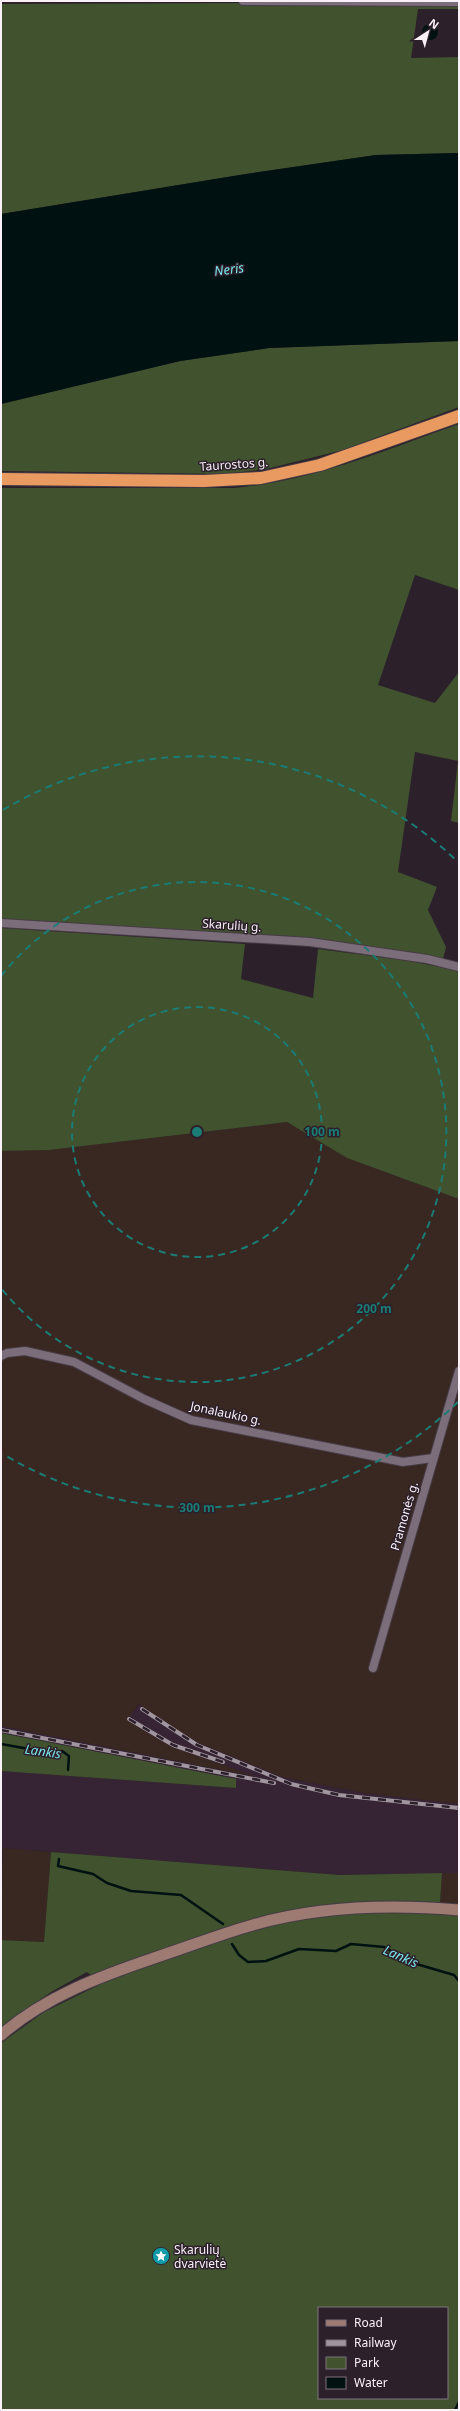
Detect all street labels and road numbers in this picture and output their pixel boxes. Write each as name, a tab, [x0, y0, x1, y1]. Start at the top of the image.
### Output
street label: Taurostos g.	[199, 453, 269, 475]
street label: Skarulių g.	[202, 914, 262, 936]
street label: Jonalaukio g.	[188, 1397, 263, 1429]
street label: Pramonės g.	[386, 1480, 422, 1552]

